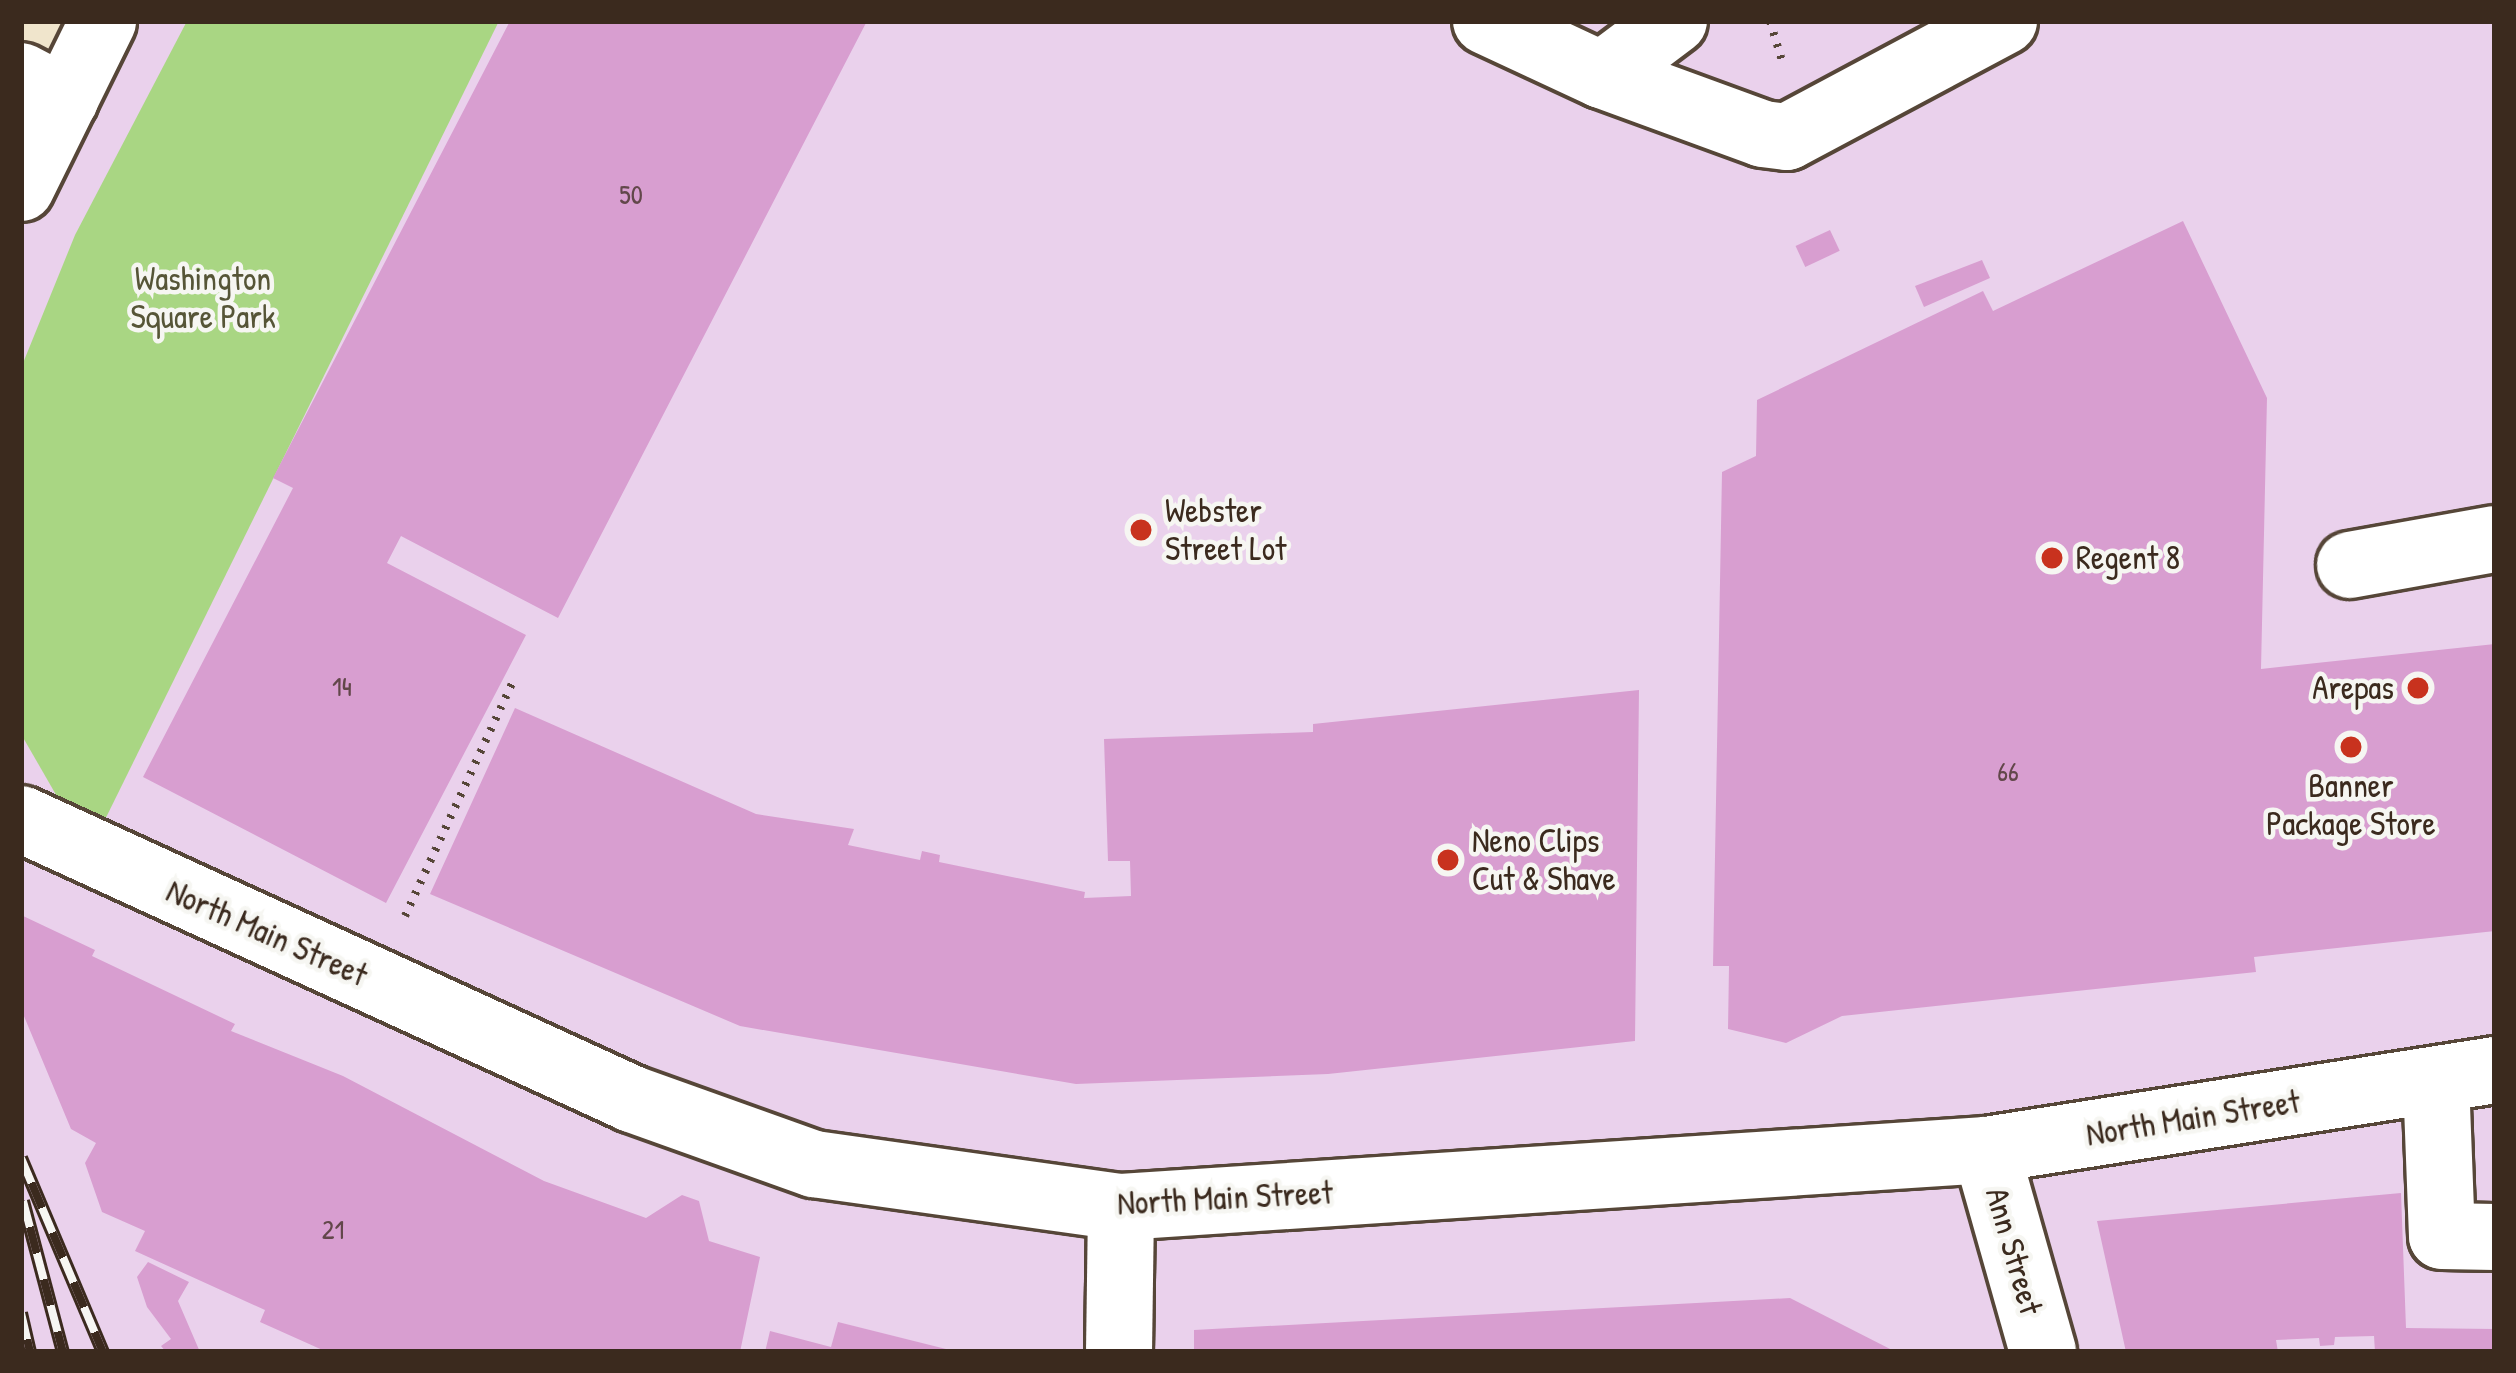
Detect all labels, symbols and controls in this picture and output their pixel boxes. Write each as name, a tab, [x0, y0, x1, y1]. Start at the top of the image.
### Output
house number: 50	[619, 179, 643, 211]
park label: Washington Square Park	[130, 259, 276, 337]
place label: Webster Street Lot	[1165, 491, 1286, 569]
marker: Webster Street Lot	[1128, 517, 1154, 543]
place label: Regent 8	[2076, 538, 2180, 578]
marker: Regent 8	[2039, 545, 2065, 571]
place label: Arepas	[2312, 668, 2394, 708]
house number: 14	[332, 671, 352, 703]
marker: Arepas	[2405, 675, 2431, 701]
marker: Banner Package Store	[2338, 734, 2364, 760]
house number: 66	[1997, 756, 2019, 788]
place label: Banner Package Store	[2266, 766, 2436, 844]
place label: Neno Clips Cut & Shave	[1472, 821, 1616, 899]
marker: Neno Clips Cut & Shave	[1435, 847, 1461, 873]
street label: North Main Street	[160, 871, 374, 995]
street label: North Main Street	[2083, 1082, 2303, 1154]
street label: North Main Street	[1116, 1173, 1334, 1223]
street label: Ann Street	[1977, 1183, 2051, 1319]
house number: 21	[322, 1214, 344, 1246]

